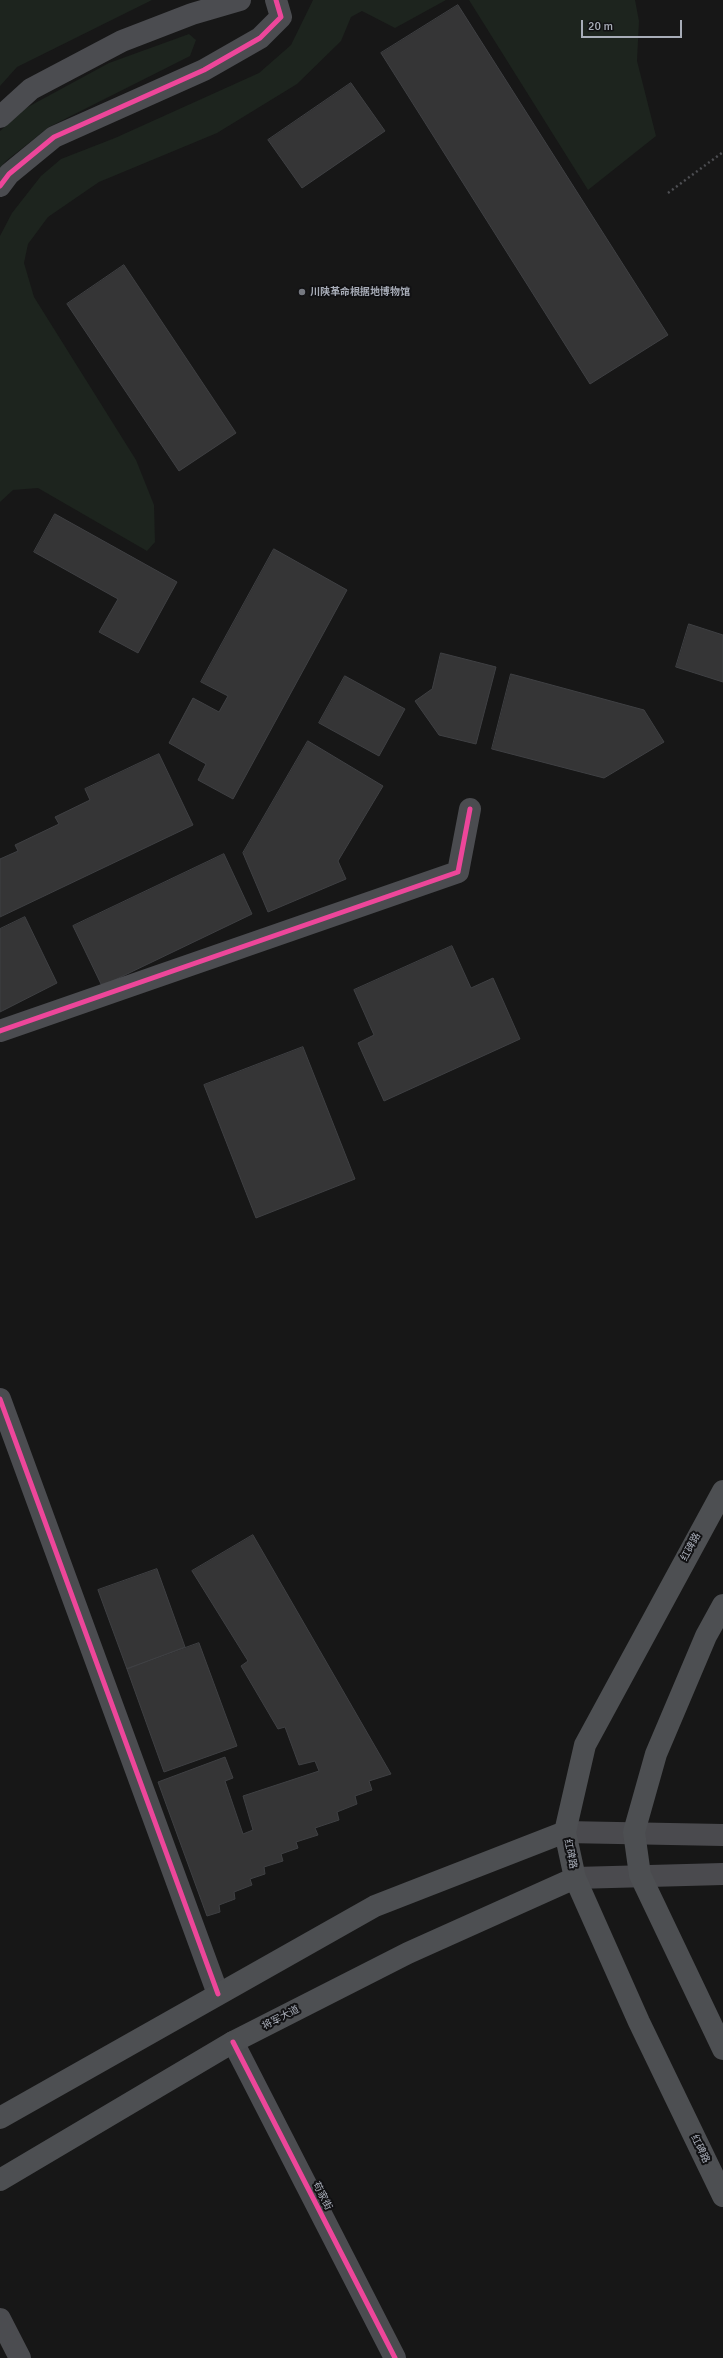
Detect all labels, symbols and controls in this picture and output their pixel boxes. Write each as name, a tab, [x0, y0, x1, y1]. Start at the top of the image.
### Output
scale bar	[583, 12, 684, 38]
text: 20 m	[588, 19, 613, 34]
place label: 川陕革命根据地博物馆	[310, 286, 410, 298]
marker: 川陕革命根据地博物馆	[297, 287, 307, 297]
street label: 红碑路	[679, 1531, 703, 1563]
street label: 红碑路	[561, 1838, 579, 1870]
street label: 将军大道	[260, 2004, 302, 2032]
street label: 红碑路	[688, 2133, 712, 2165]
street label: 苟家街	[310, 2180, 334, 2212]

